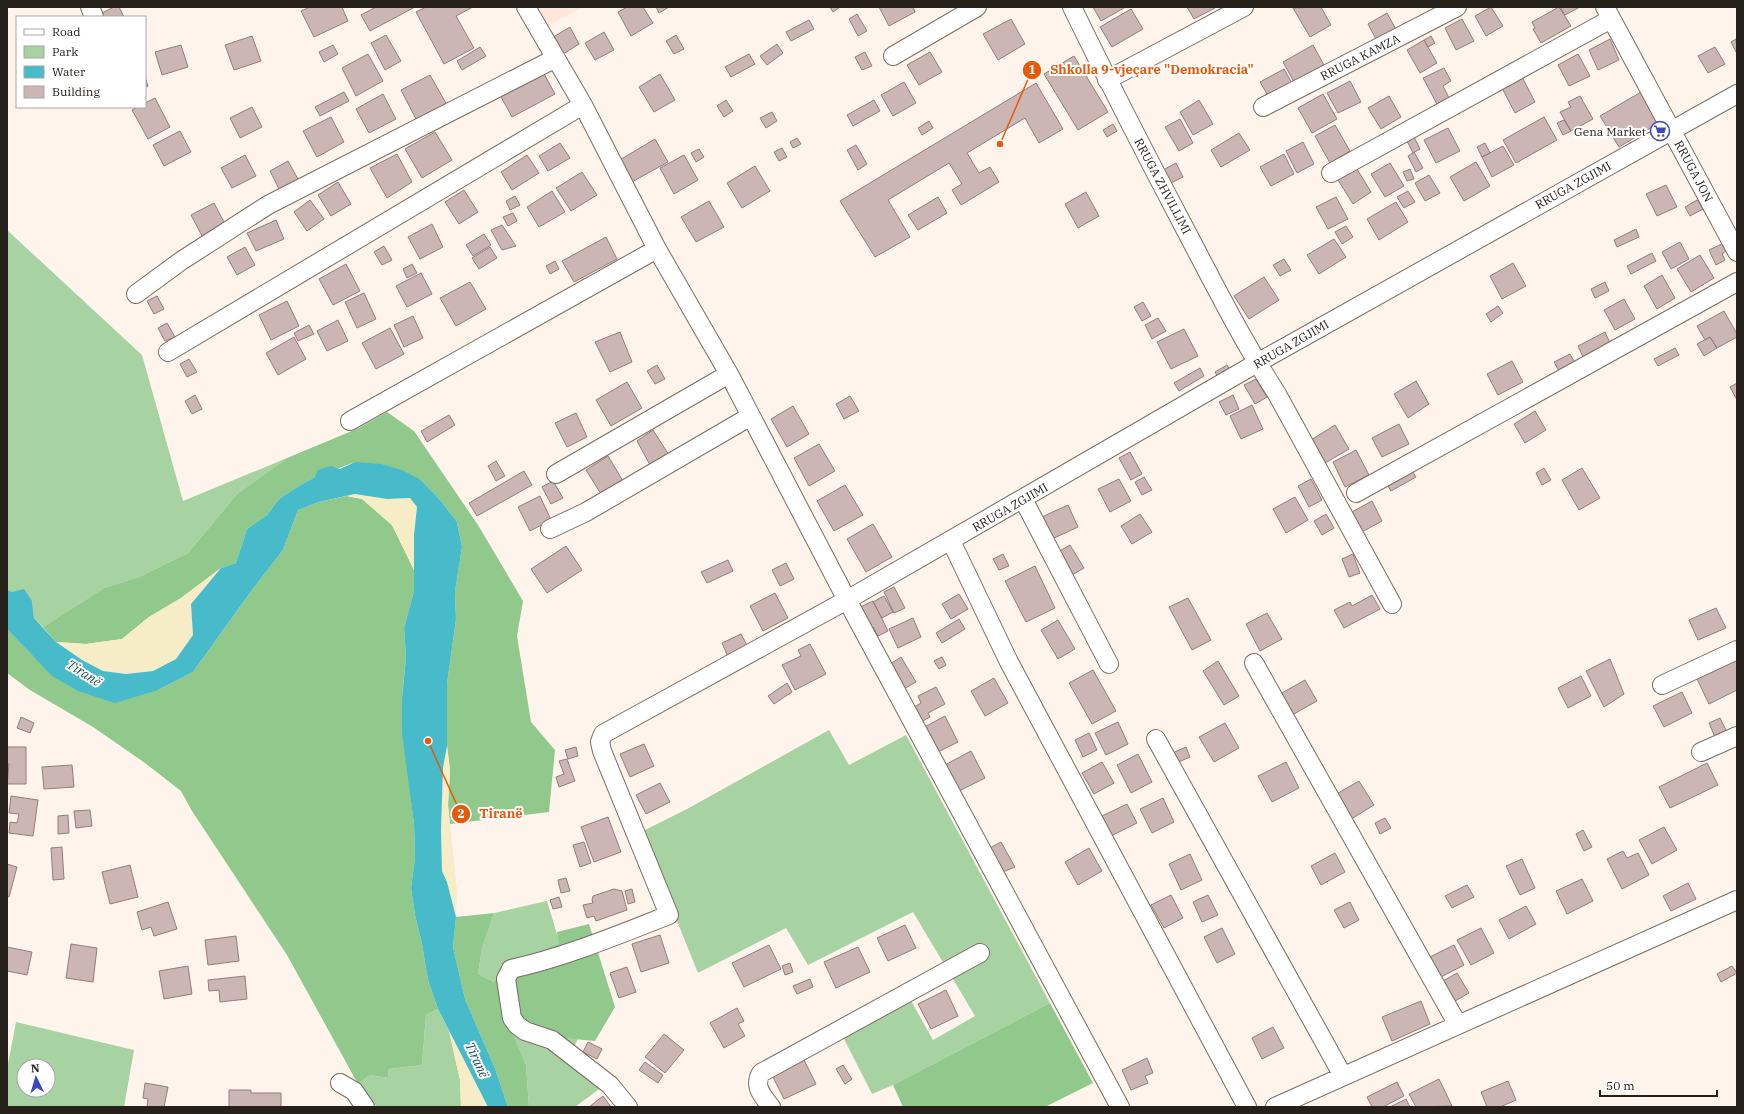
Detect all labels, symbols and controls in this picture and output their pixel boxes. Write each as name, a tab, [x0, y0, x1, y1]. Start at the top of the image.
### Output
legend	[16, 16, 146, 108]
text: Road	[52, 24, 81, 39]
street label: RRUGA KAMZA	[1318, 30, 1403, 84]
text: Park	[52, 44, 78, 59]
callout: Shkolla 9-vjeçare "Demokracia"	[1022, 57, 1262, 82]
text: Shkolla 9-vjeçare "Demokracia"	[1050, 61, 1254, 78]
text: 1	[1028, 62, 1036, 77]
text: Water	[52, 64, 86, 79]
text: Building	[52, 84, 100, 99]
supermarket icon: Gena Market	[1649, 120, 1671, 142]
place label: Gena Market	[1574, 124, 1646, 139]
street label: RRUGA ZHVILLIMI	[1131, 135, 1195, 237]
street label: RRUGA JON	[1671, 138, 1717, 204]
street label: RRUGA ZGJIMI	[1532, 158, 1614, 212]
street label: RRUGA ZGJIMI	[1251, 316, 1331, 372]
street label: RRUGA ZGJIMI	[970, 479, 1050, 535]
water label: Tiranë	[64, 656, 105, 691]
callout: Tiranë	[451, 801, 531, 826]
text: Tiranë	[479, 805, 523, 822]
text: 2	[457, 806, 465, 821]
water label: Tiranë	[461, 1039, 493, 1082]
north arrow	[16, 1058, 56, 1098]
text: N	[30, 1061, 40, 1075]
scale bar	[1600, 1072, 1717, 1098]
text: 50 m	[1606, 1078, 1635, 1093]

